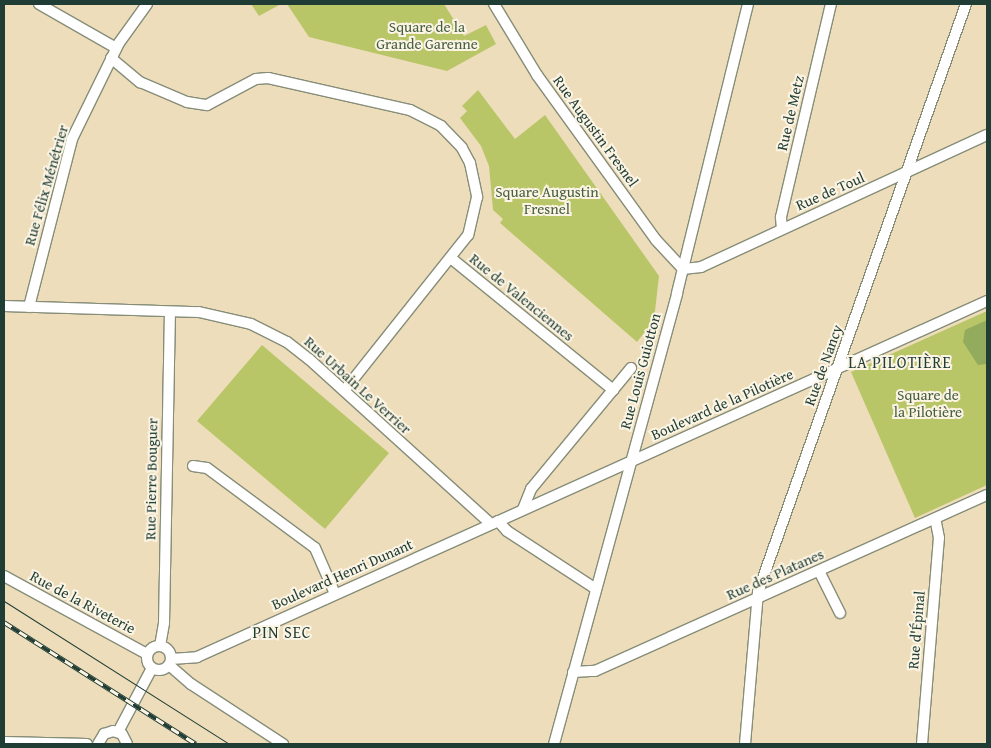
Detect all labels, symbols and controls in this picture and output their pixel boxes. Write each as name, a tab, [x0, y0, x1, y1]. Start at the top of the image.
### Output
park label: Square de la Grande Garenne	[376, 17, 478, 52]
street label: Rue Augustin Fresnel	[550, 72, 642, 190]
street label: Rue de Metz	[773, 74, 807, 152]
street label: Rue Félix Ménétrier	[20, 123, 72, 247]
street label: Rue de Toul	[793, 168, 867, 214]
park label: Square Augustin Fresnel	[495, 182, 599, 217]
street label: Rue de Valenciennes	[466, 249, 578, 345]
street label: Rue Louis Guiotton	[616, 311, 664, 431]
street label: Rue de Nancy	[800, 322, 846, 408]
street label: Rue Urbain Le Verrier	[301, 332, 415, 438]
district label: LA PILOTIÈRE	[847, 352, 953, 372]
street label: Boulevard de la Pilotière	[648, 365, 796, 443]
park label: Square de la Pilotière	[894, 385, 962, 420]
street label: Rue Pierre Bouguer	[141, 418, 161, 540]
street label: Boulevard Henri Dunant	[269, 535, 415, 613]
street label: Rue des Platanes	[724, 545, 826, 603]
street label: Rue de la Riveterie	[27, 567, 139, 637]
street label: Rue d'Épinal	[904, 590, 928, 670]
district label: PIN SEC	[252, 622, 312, 642]

